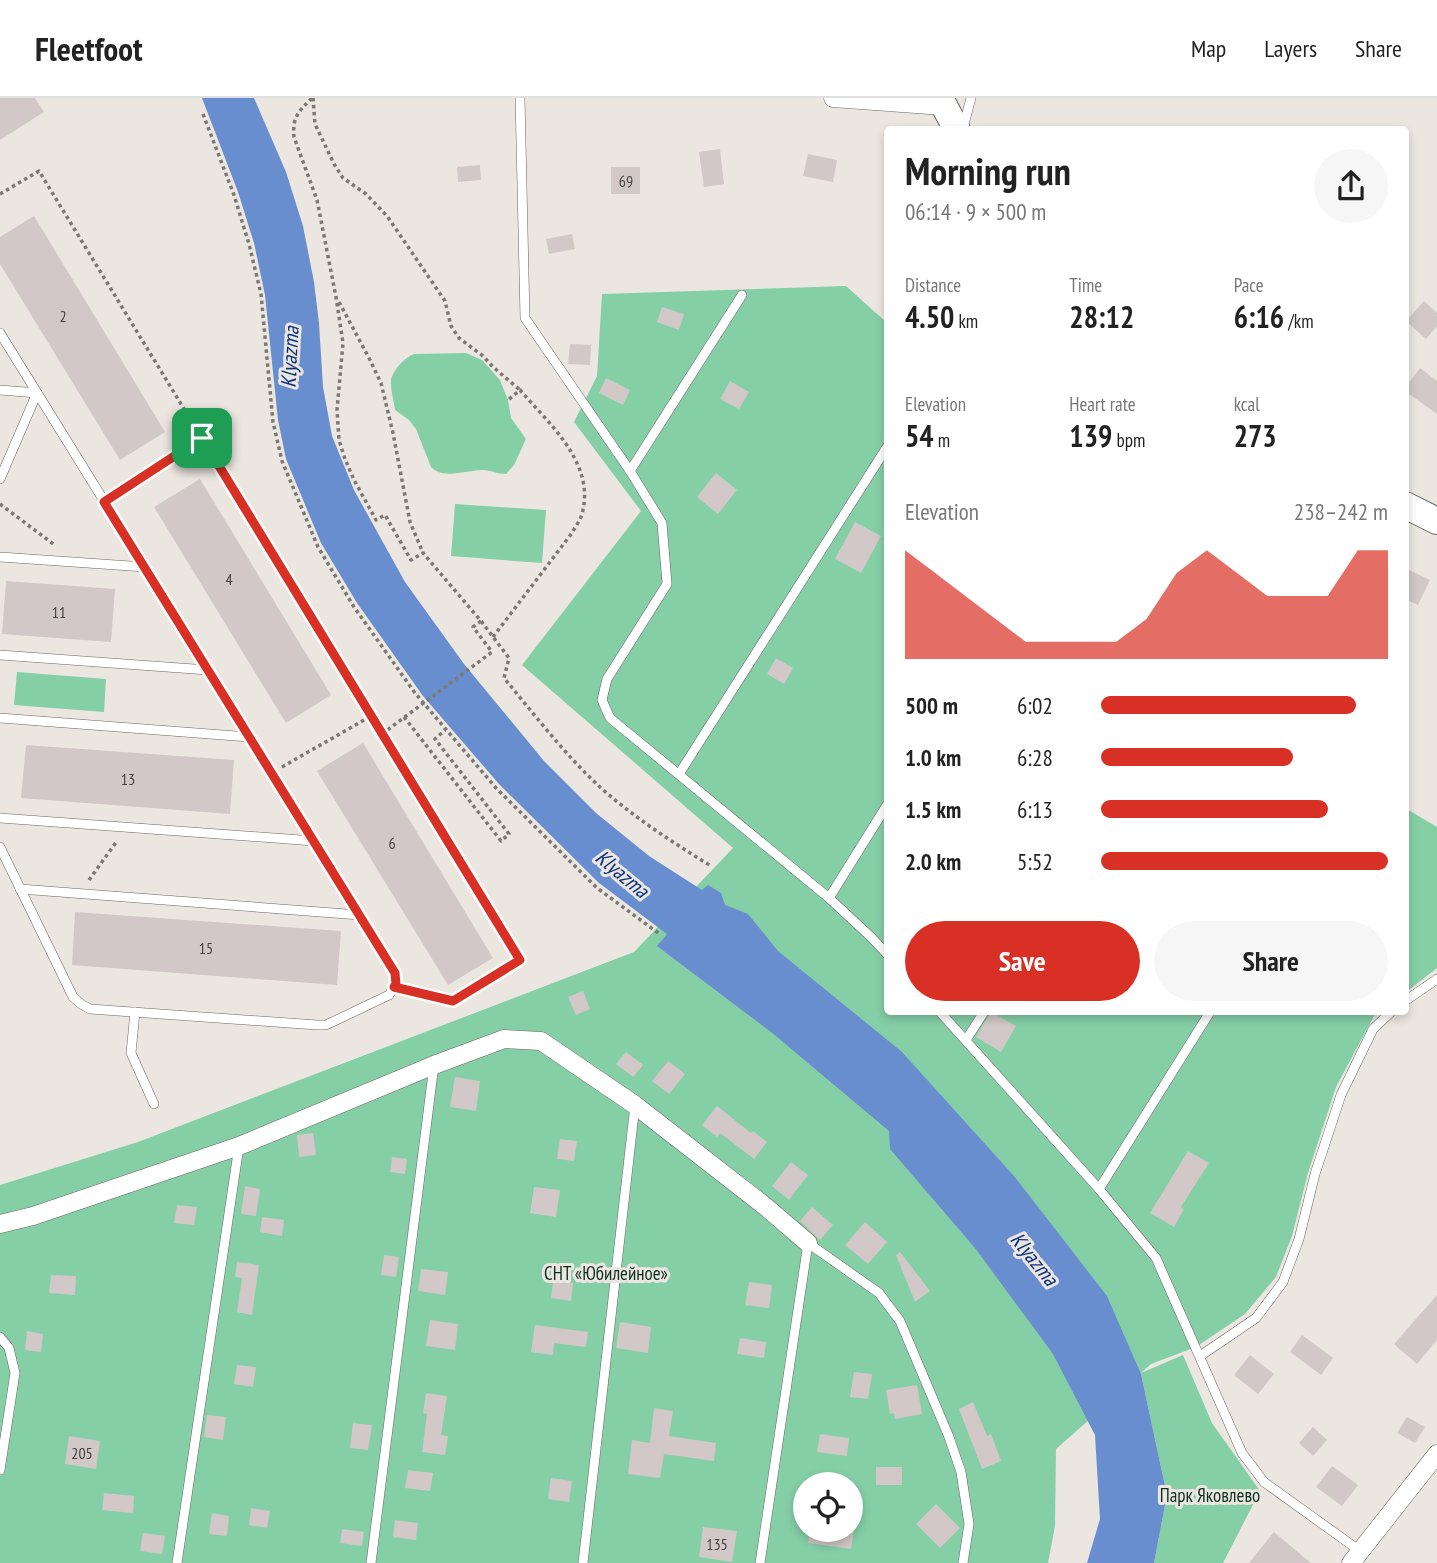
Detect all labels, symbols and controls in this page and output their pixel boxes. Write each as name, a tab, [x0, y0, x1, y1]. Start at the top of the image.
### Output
text: Fleetfoot	[35, 27, 142, 70]
text: Map	[1191, 33, 1226, 64]
text: Layers	[1264, 33, 1317, 64]
text: Share	[1355, 33, 1402, 64]
text: Morning run	[905, 146, 1071, 195]
button: share	[1314, 149, 1388, 223]
house number: 69	[619, 171, 633, 191]
text: 06:14 · 9 × 500 m	[905, 197, 1046, 226]
text: Distance	[905, 273, 961, 297]
text: Time	[1069, 273, 1102, 297]
text: Pace	[1234, 273, 1264, 297]
text: 4.50	[905, 297, 954, 336]
text: 28:12	[1069, 297, 1134, 336]
text: 6:16	[1234, 297, 1284, 336]
house number: 2	[59, 306, 67, 326]
text: km	[954, 309, 978, 333]
text: /km	[1284, 309, 1314, 333]
water label: Klyazma	[274, 324, 305, 388]
text: Elevation	[905, 392, 966, 416]
text: Heart rate	[1069, 392, 1136, 416]
text: kcal	[1234, 392, 1260, 416]
pin	[172, 408, 232, 468]
text: 54	[905, 416, 934, 455]
text: 139	[1069, 416, 1112, 455]
text: 273	[1234, 416, 1277, 455]
icon: arrive	[183, 419, 221, 457]
text: m	[934, 428, 950, 452]
text: bpm	[1112, 428, 1145, 452]
text: Elevation	[905, 497, 979, 526]
text: 238–242 m	[1294, 497, 1388, 526]
house number: 4	[225, 569, 233, 589]
house number: 11	[52, 602, 66, 622]
text: 500 m	[905, 691, 958, 720]
text: 6:02	[1017, 691, 1053, 720]
text: 1.0 km	[905, 743, 961, 772]
text: 6:28	[1017, 743, 1053, 772]
house number: 13	[121, 769, 135, 789]
text: 1.5 km	[905, 795, 961, 824]
text: 6:13	[1017, 795, 1053, 824]
house number: 6	[388, 833, 396, 853]
water label: Klyazma	[590, 844, 656, 905]
text: 2.0 km	[905, 847, 961, 876]
text: 5:52	[1017, 847, 1053, 876]
button: Save	[905, 921, 1140, 1001]
button: Share	[1154, 921, 1388, 1001]
house number: 15	[199, 938, 213, 958]
water label: Klyazma	[1005, 1226, 1065, 1292]
park label: СНТ «Юбилейное»	[544, 1261, 668, 1285]
house number: 205	[71, 1443, 93, 1463]
map controls	[793, 1472, 863, 1542]
button: locate	[793, 1472, 863, 1542]
park label: Парк Яковлево	[1160, 1483, 1260, 1507]
house number: 135	[706, 1534, 728, 1554]

